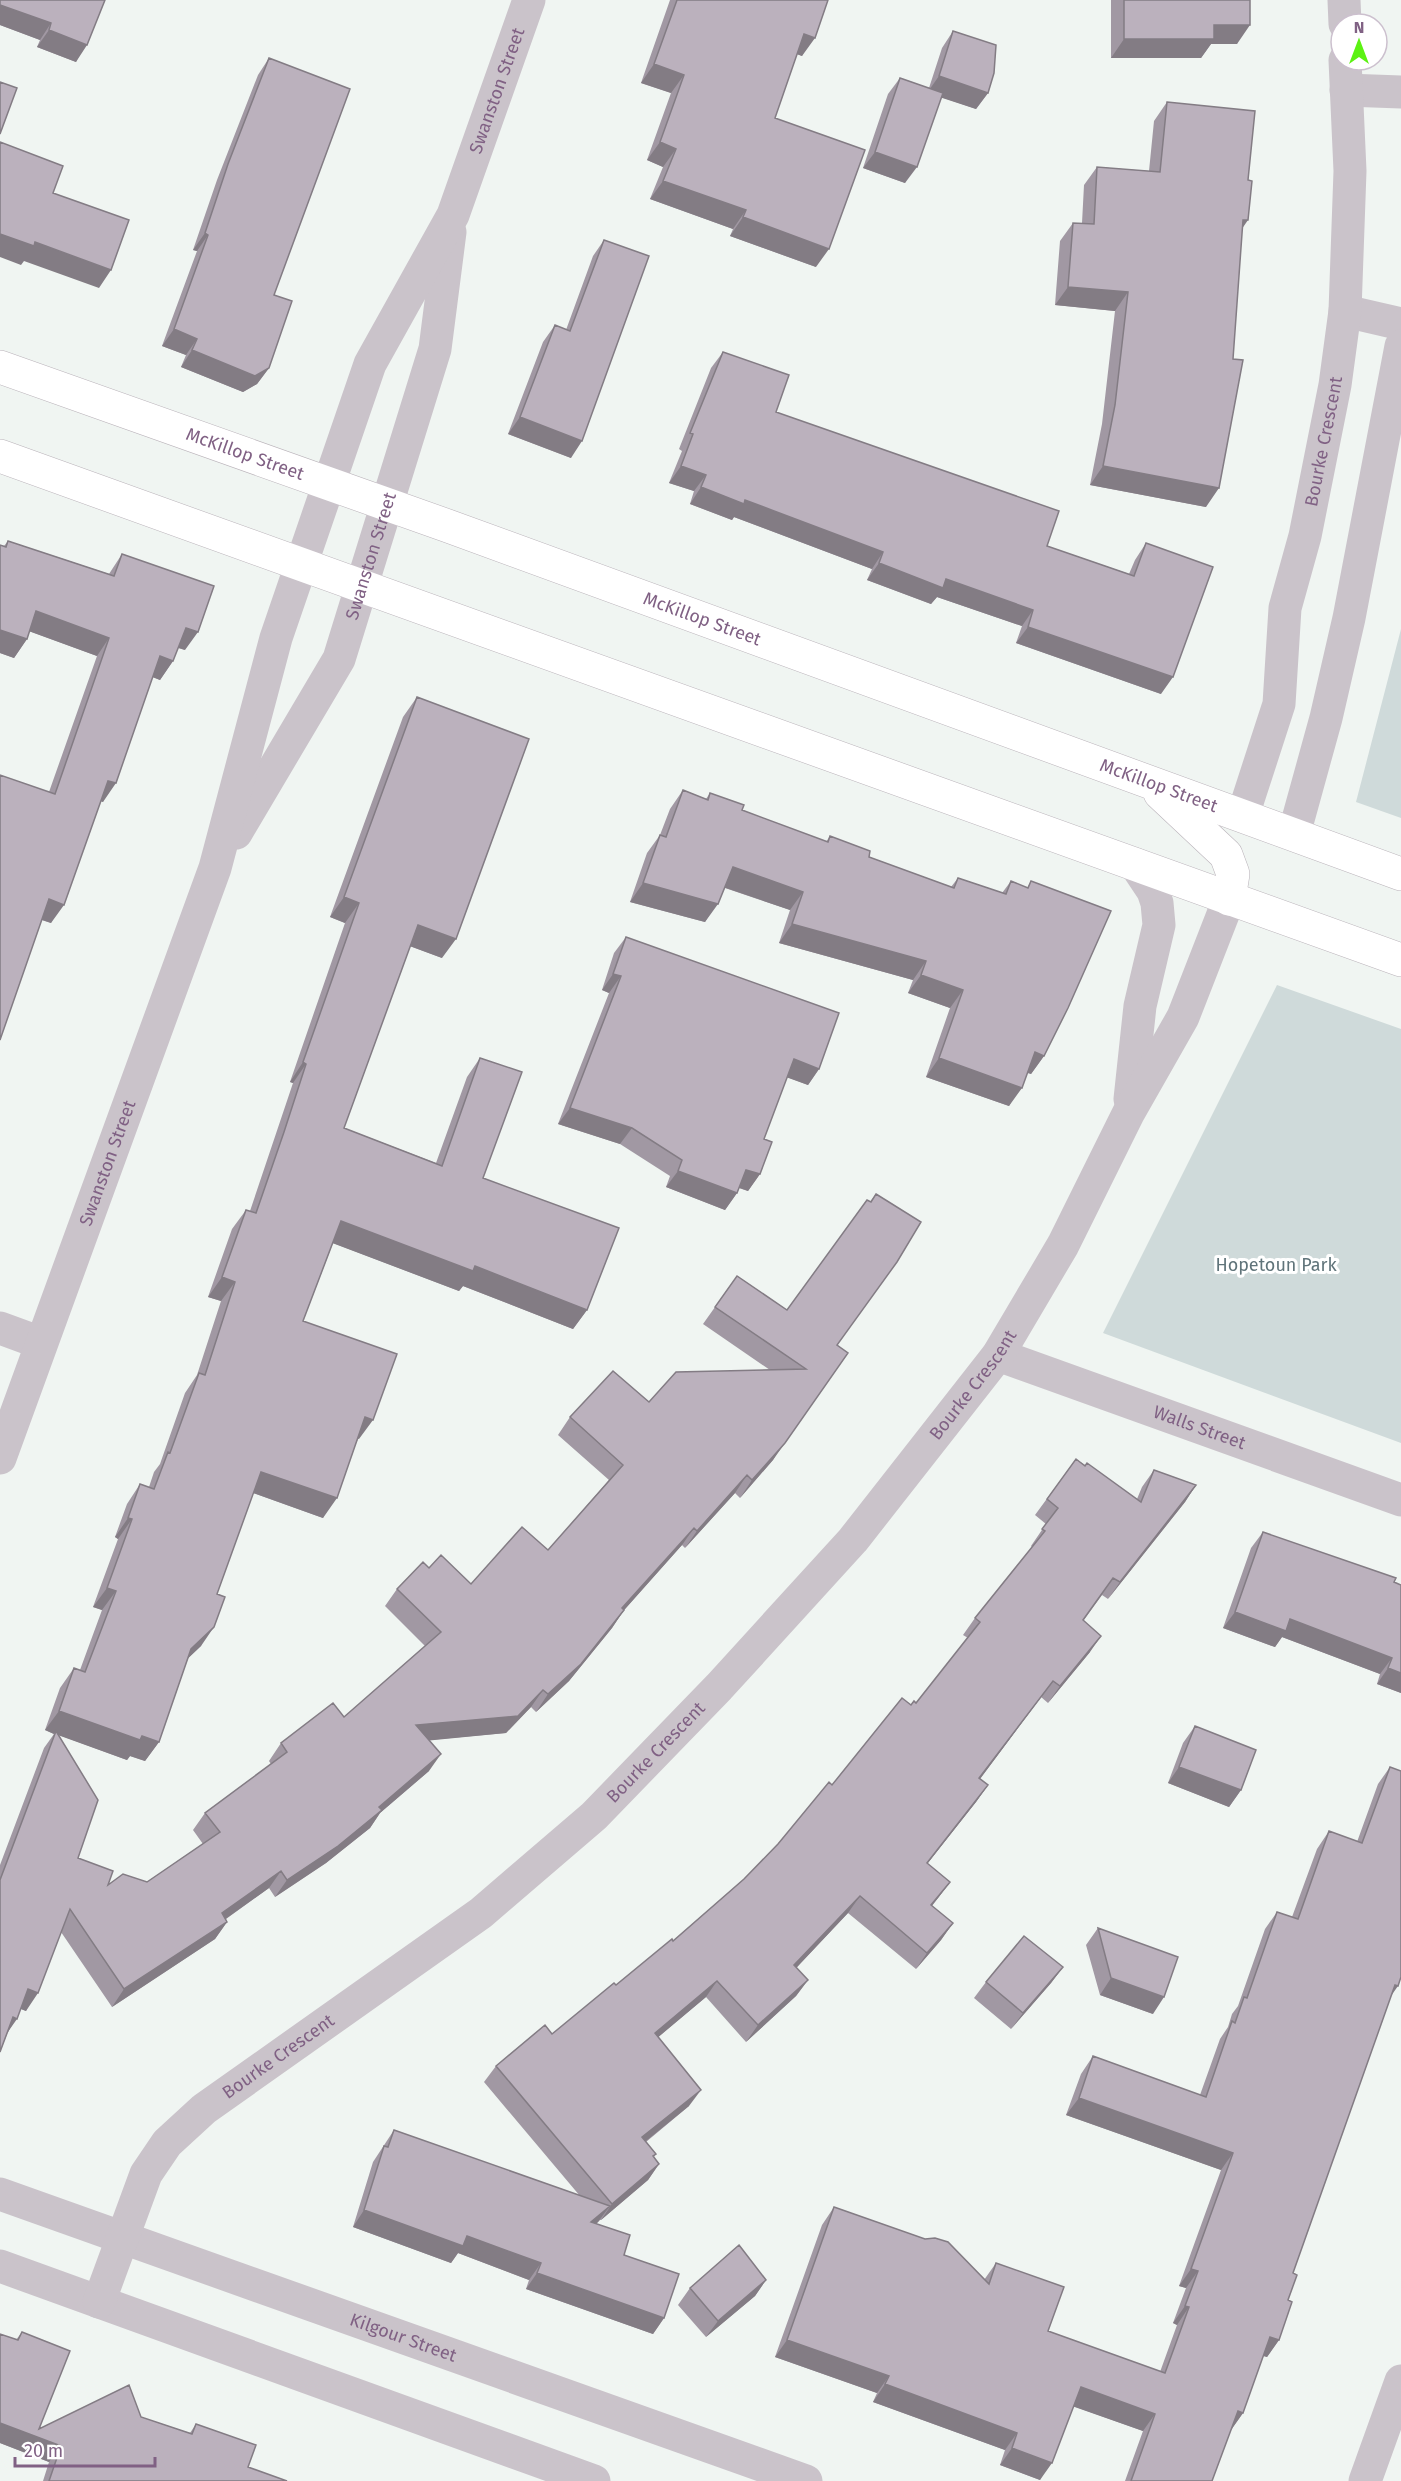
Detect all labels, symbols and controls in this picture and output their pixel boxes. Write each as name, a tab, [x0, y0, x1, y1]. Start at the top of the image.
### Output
north arrow	[1329, 12, 1389, 72]
text: N	[1354, 18, 1364, 37]
street label: Swanston Street	[465, 24, 530, 157]
street label: Bourke Crescent	[1300, 375, 1347, 508]
street label: McKillop Street	[183, 423, 307, 485]
street label: Swanston Street	[341, 489, 401, 622]
street label: McKillop Street	[640, 587, 765, 651]
street label: McKillop Street	[1097, 754, 1221, 817]
street label: Swanston Street	[75, 1097, 141, 1229]
park label: Hopetoun Park	[1215, 1254, 1337, 1276]
street label: Bourke Crescent	[925, 1326, 1022, 1444]
street label: Walls Street	[1150, 1401, 1249, 1454]
street label: Bourke Crescent	[602, 1697, 710, 1807]
street label: Bourke Crescent	[218, 2009, 339, 2104]
street label: Kilgour Street	[347, 2308, 460, 2367]
scale bar	[15, 2430, 154, 2468]
text: 20 m	[24, 2440, 63, 2462]

